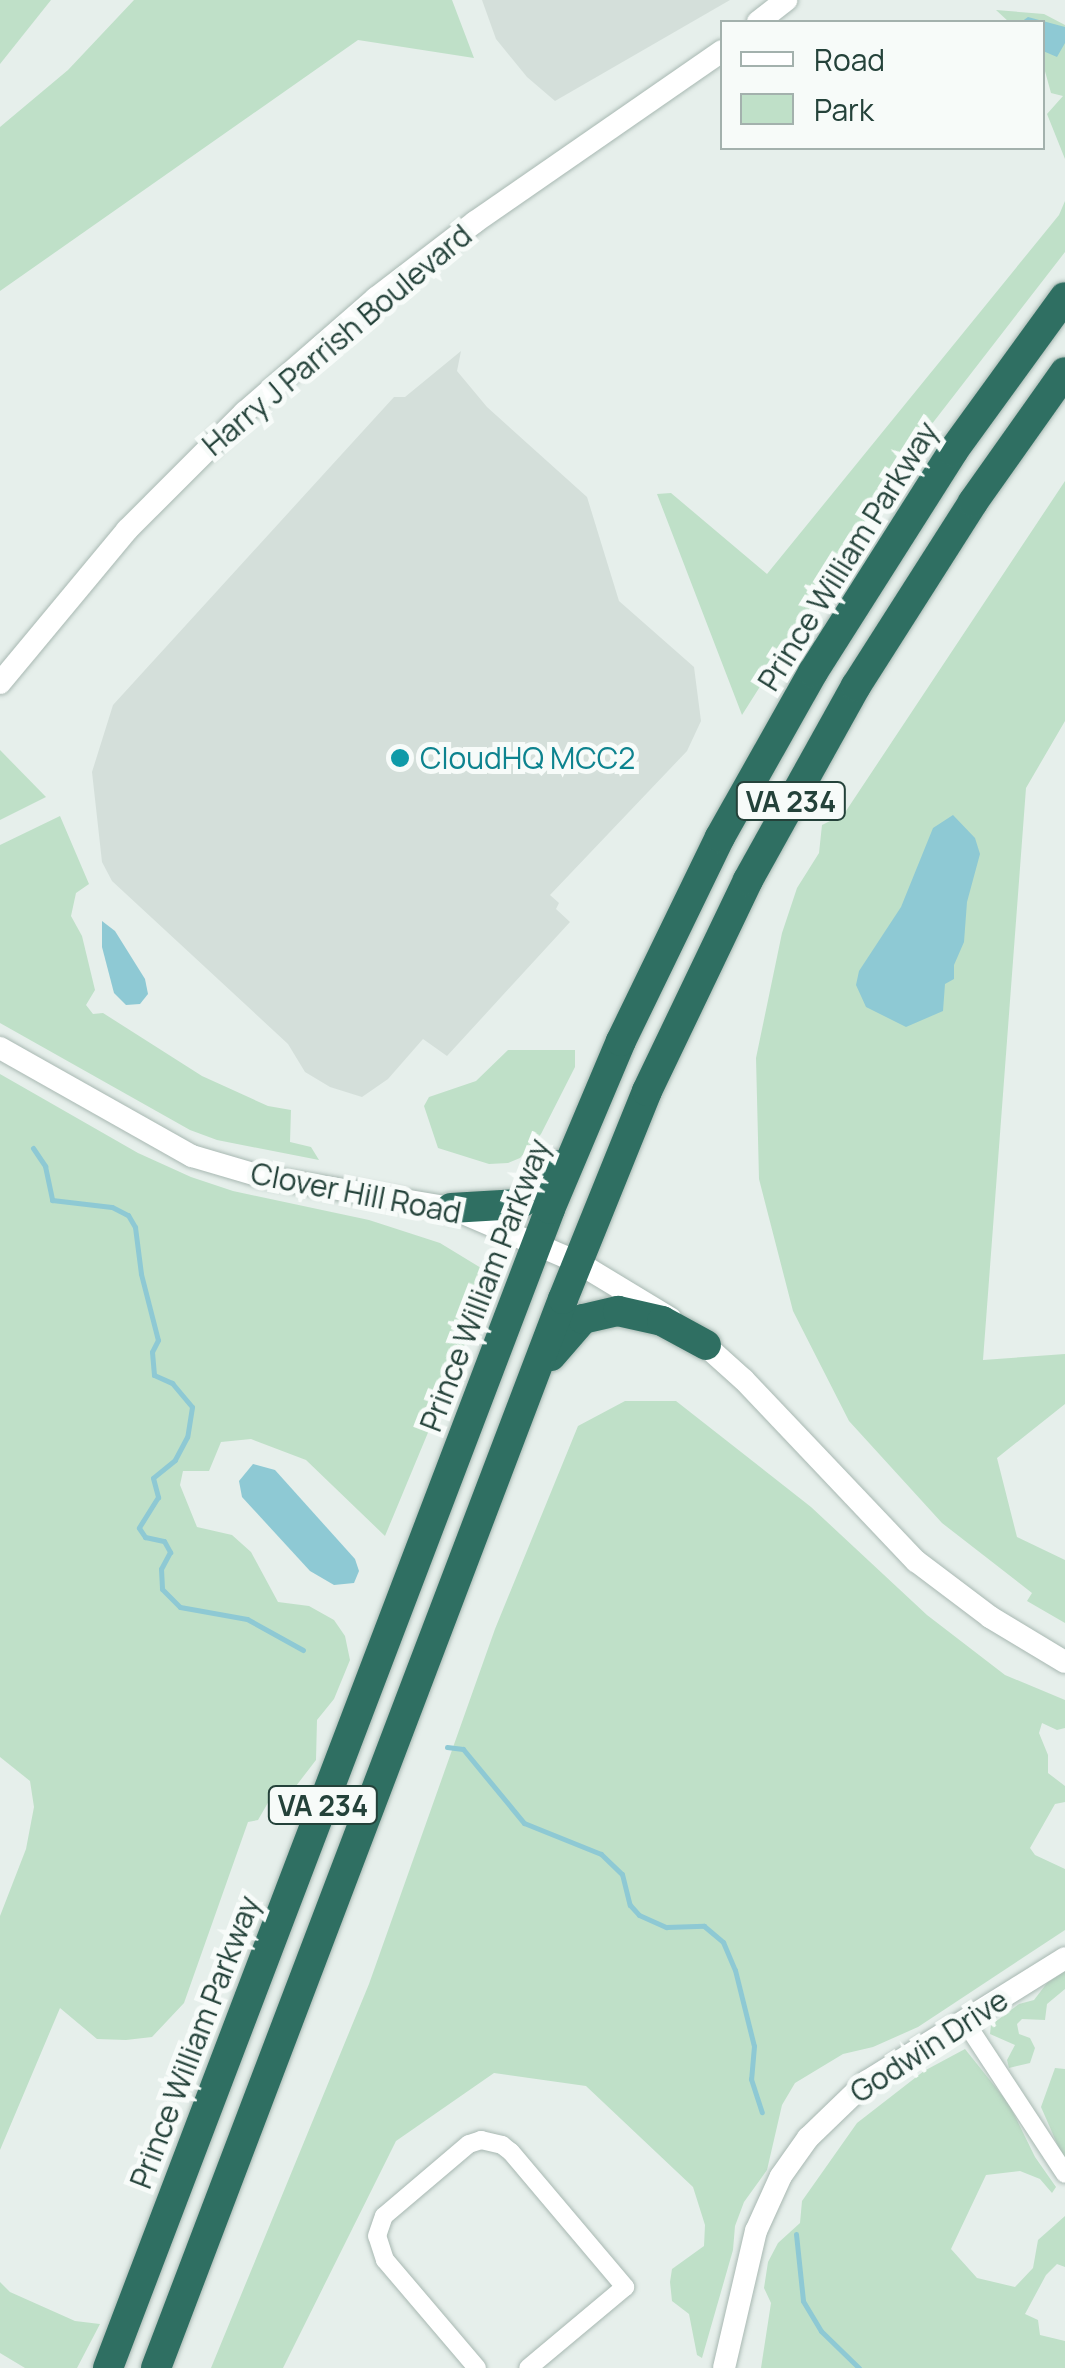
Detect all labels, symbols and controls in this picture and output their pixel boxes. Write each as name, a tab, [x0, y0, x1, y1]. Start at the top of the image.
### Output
legend	[720, 20, 1045, 150]
text: Road	[814, 39, 885, 80]
text: Park	[814, 89, 874, 130]
street label: Harry J Parrish Boulevard	[195, 217, 479, 463]
street label: Prince William Parkway	[750, 415, 946, 697]
place label: CloudHQ MCC2	[420, 740, 635, 776]
marker: CloudHQ MCC2	[389, 747, 411, 769]
road number: VA 234	[734, 778, 848, 824]
street label: Prince William Parkway	[413, 1134, 557, 1436]
street label: Clover Hill Road	[248, 1155, 464, 1231]
road number: VA 234	[266, 1782, 380, 1828]
street label: Prince William Parkway	[123, 1891, 267, 2193]
street label: Godwin Drive	[843, 1982, 1015, 2110]

